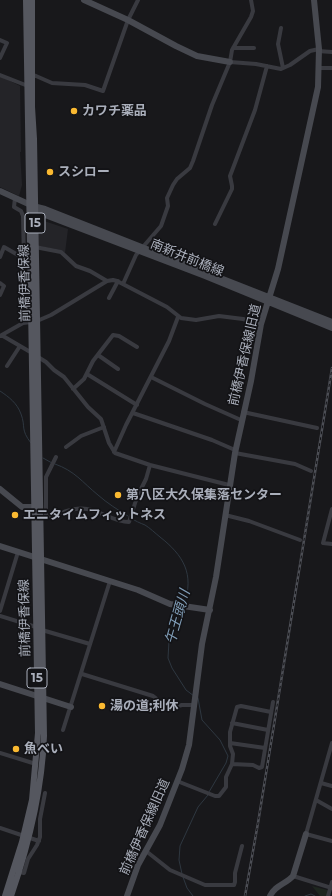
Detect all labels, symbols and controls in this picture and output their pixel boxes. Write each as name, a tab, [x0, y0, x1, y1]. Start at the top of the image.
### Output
place label: カワチ薬品	[82, 103, 147, 119]
marker: カワチ薬品	[69, 106, 79, 116]
place label: スシロー	[58, 164, 110, 180]
marker: スシロー	[45, 167, 55, 177]
road number: 15	[25, 213, 45, 233]
street label: 南新井前橋線	[148, 236, 226, 280]
street label: 前橋伊香保線	[17, 244, 33, 322]
street label: 前橋伊香保線旧道	[226, 303, 264, 407]
place label: 第八区大久保集落センター	[126, 487, 282, 503]
marker: 第八区大久保集落センター	[113, 490, 123, 500]
place label: エニタイムフィットネス	[23, 507, 166, 523]
marker: エニタイムフィットネス	[10, 510, 20, 520]
street label: 前橋伊香保線	[17, 579, 33, 657]
water label: 午王頭川	[162, 588, 194, 646]
road number: 15	[27, 668, 47, 688]
place label: 湯の道;利休	[110, 698, 178, 714]
marker: 湯の道;利休	[97, 701, 107, 711]
place label: 魚べい	[24, 741, 63, 757]
marker: 魚べい	[11, 744, 21, 754]
street label: 前橋伊香保線旧道	[117, 776, 173, 878]

